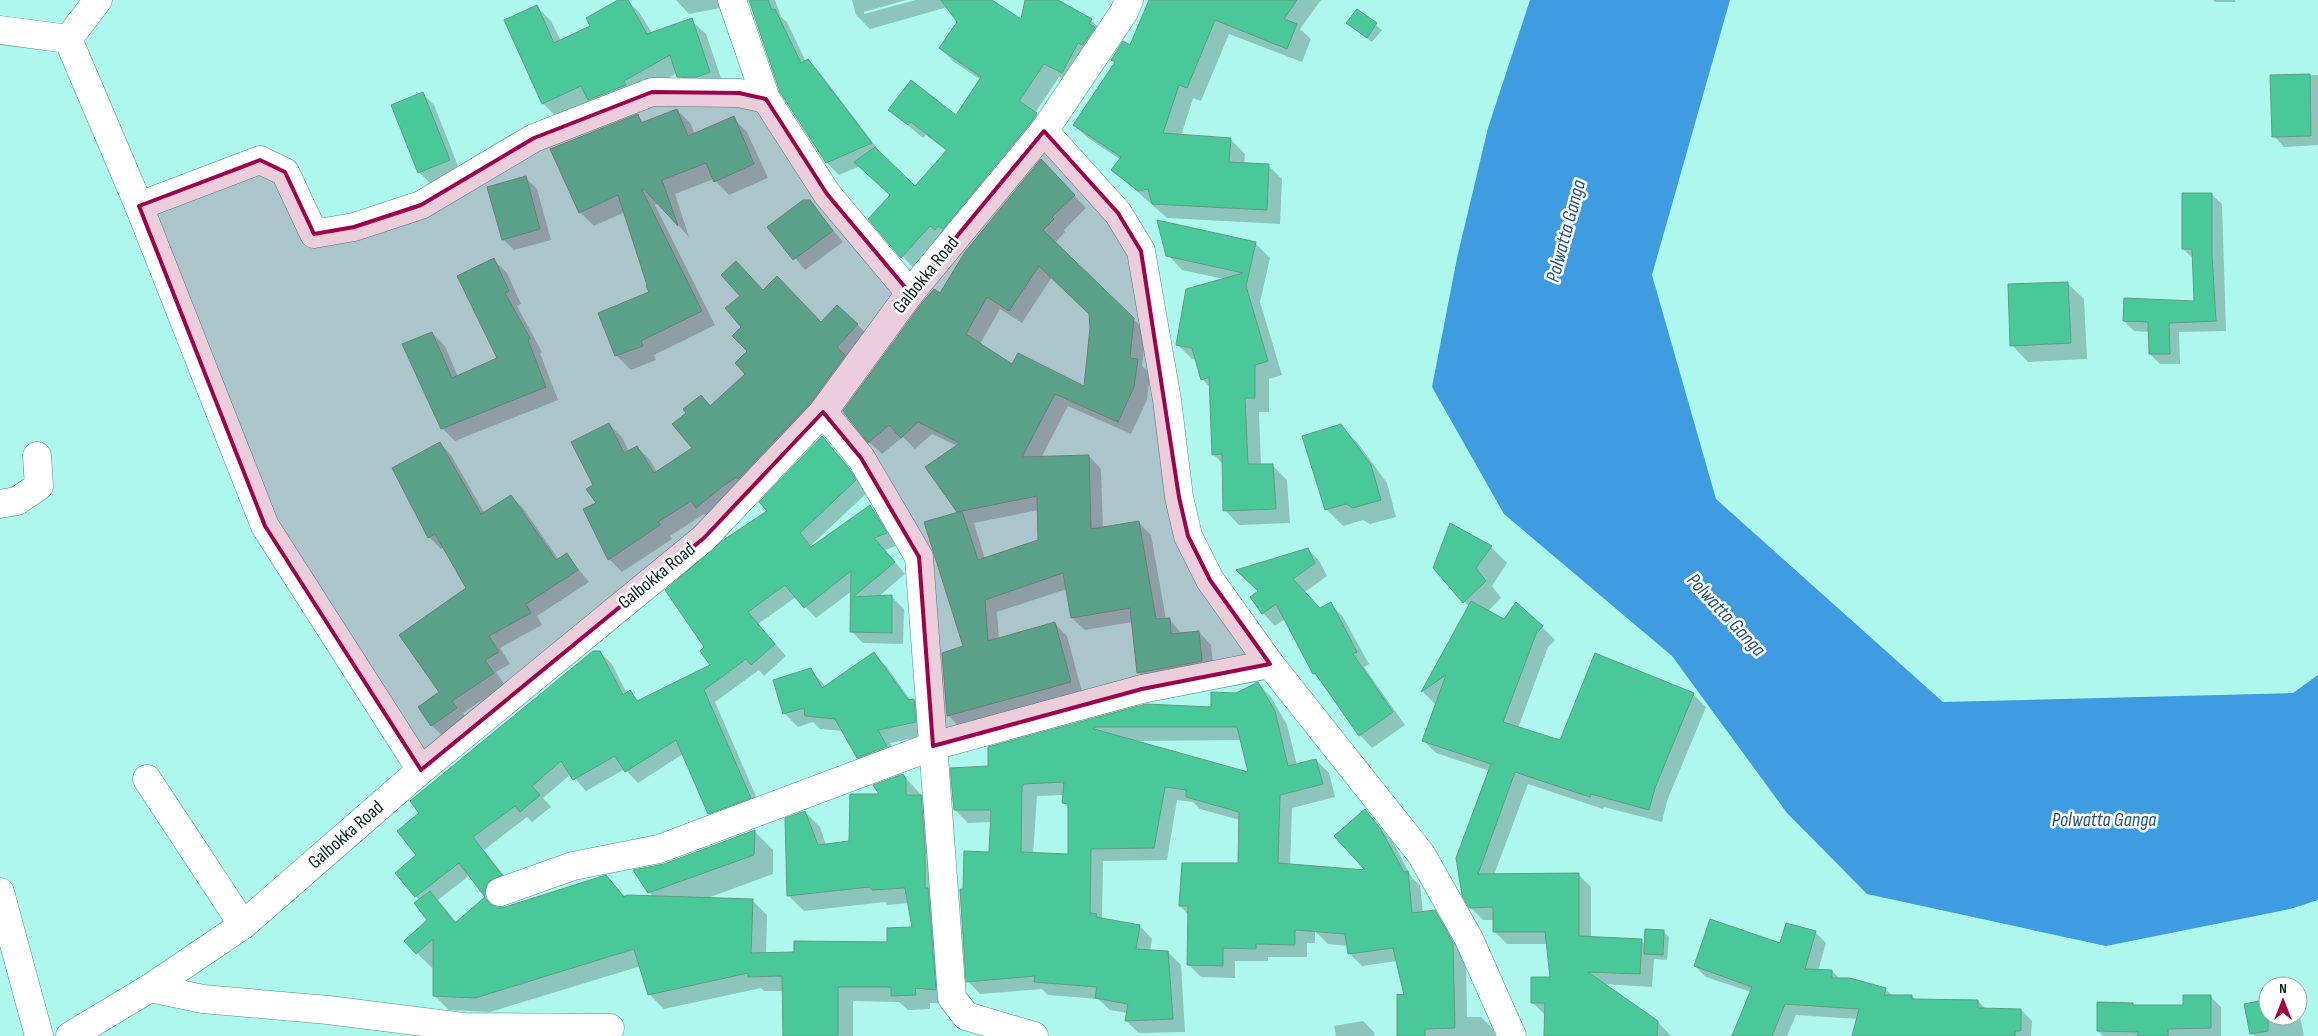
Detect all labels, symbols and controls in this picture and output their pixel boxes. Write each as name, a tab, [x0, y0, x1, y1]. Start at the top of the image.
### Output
water label: Polwatta Ganga	[1541, 177, 1591, 285]
street label: Galbokka Road	[888, 232, 964, 318]
street label: Galbokka Road	[614, 538, 700, 614]
water label: Polwatta Ganga	[1682, 569, 1770, 661]
street label: Galbokka Road	[304, 796, 388, 874]
water label: Polwatta Ganga	[2052, 808, 2156, 832]
north arrow	[2258, 976, 2308, 1026]
text: N	[2279, 980, 2287, 997]

